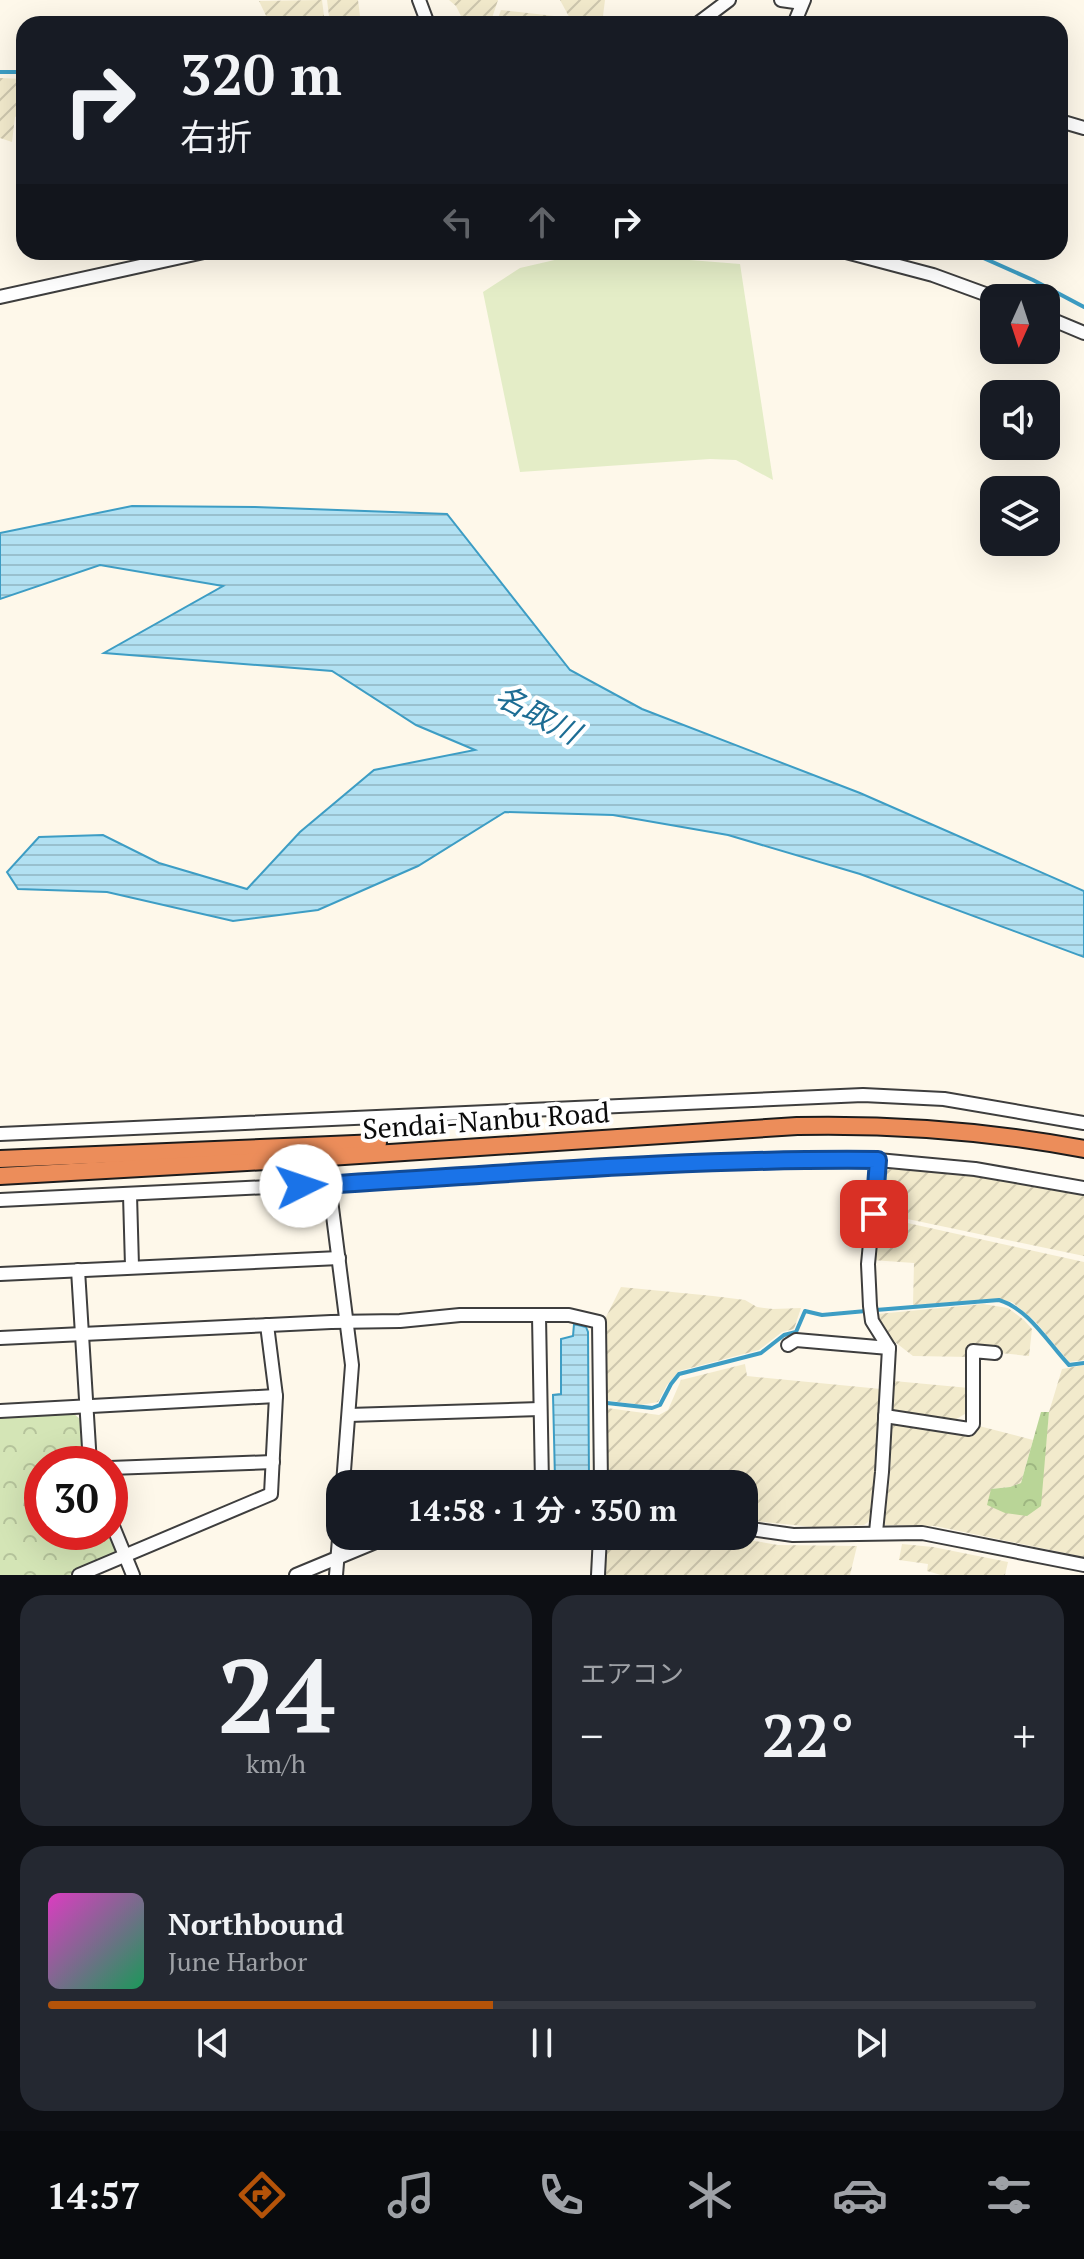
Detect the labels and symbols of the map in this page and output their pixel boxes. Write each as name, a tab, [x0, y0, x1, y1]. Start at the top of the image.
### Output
north arrow	[980, 284, 1060, 364]
water label: 名取川	[489, 675, 590, 754]
street label: Sendai-Nanbu Road	[361, 1093, 611, 1147]
position arrow	[259, 1144, 343, 1228]
pin	[840, 1180, 908, 1248]
speed limit sign: 30	[24, 1446, 128, 1550]

